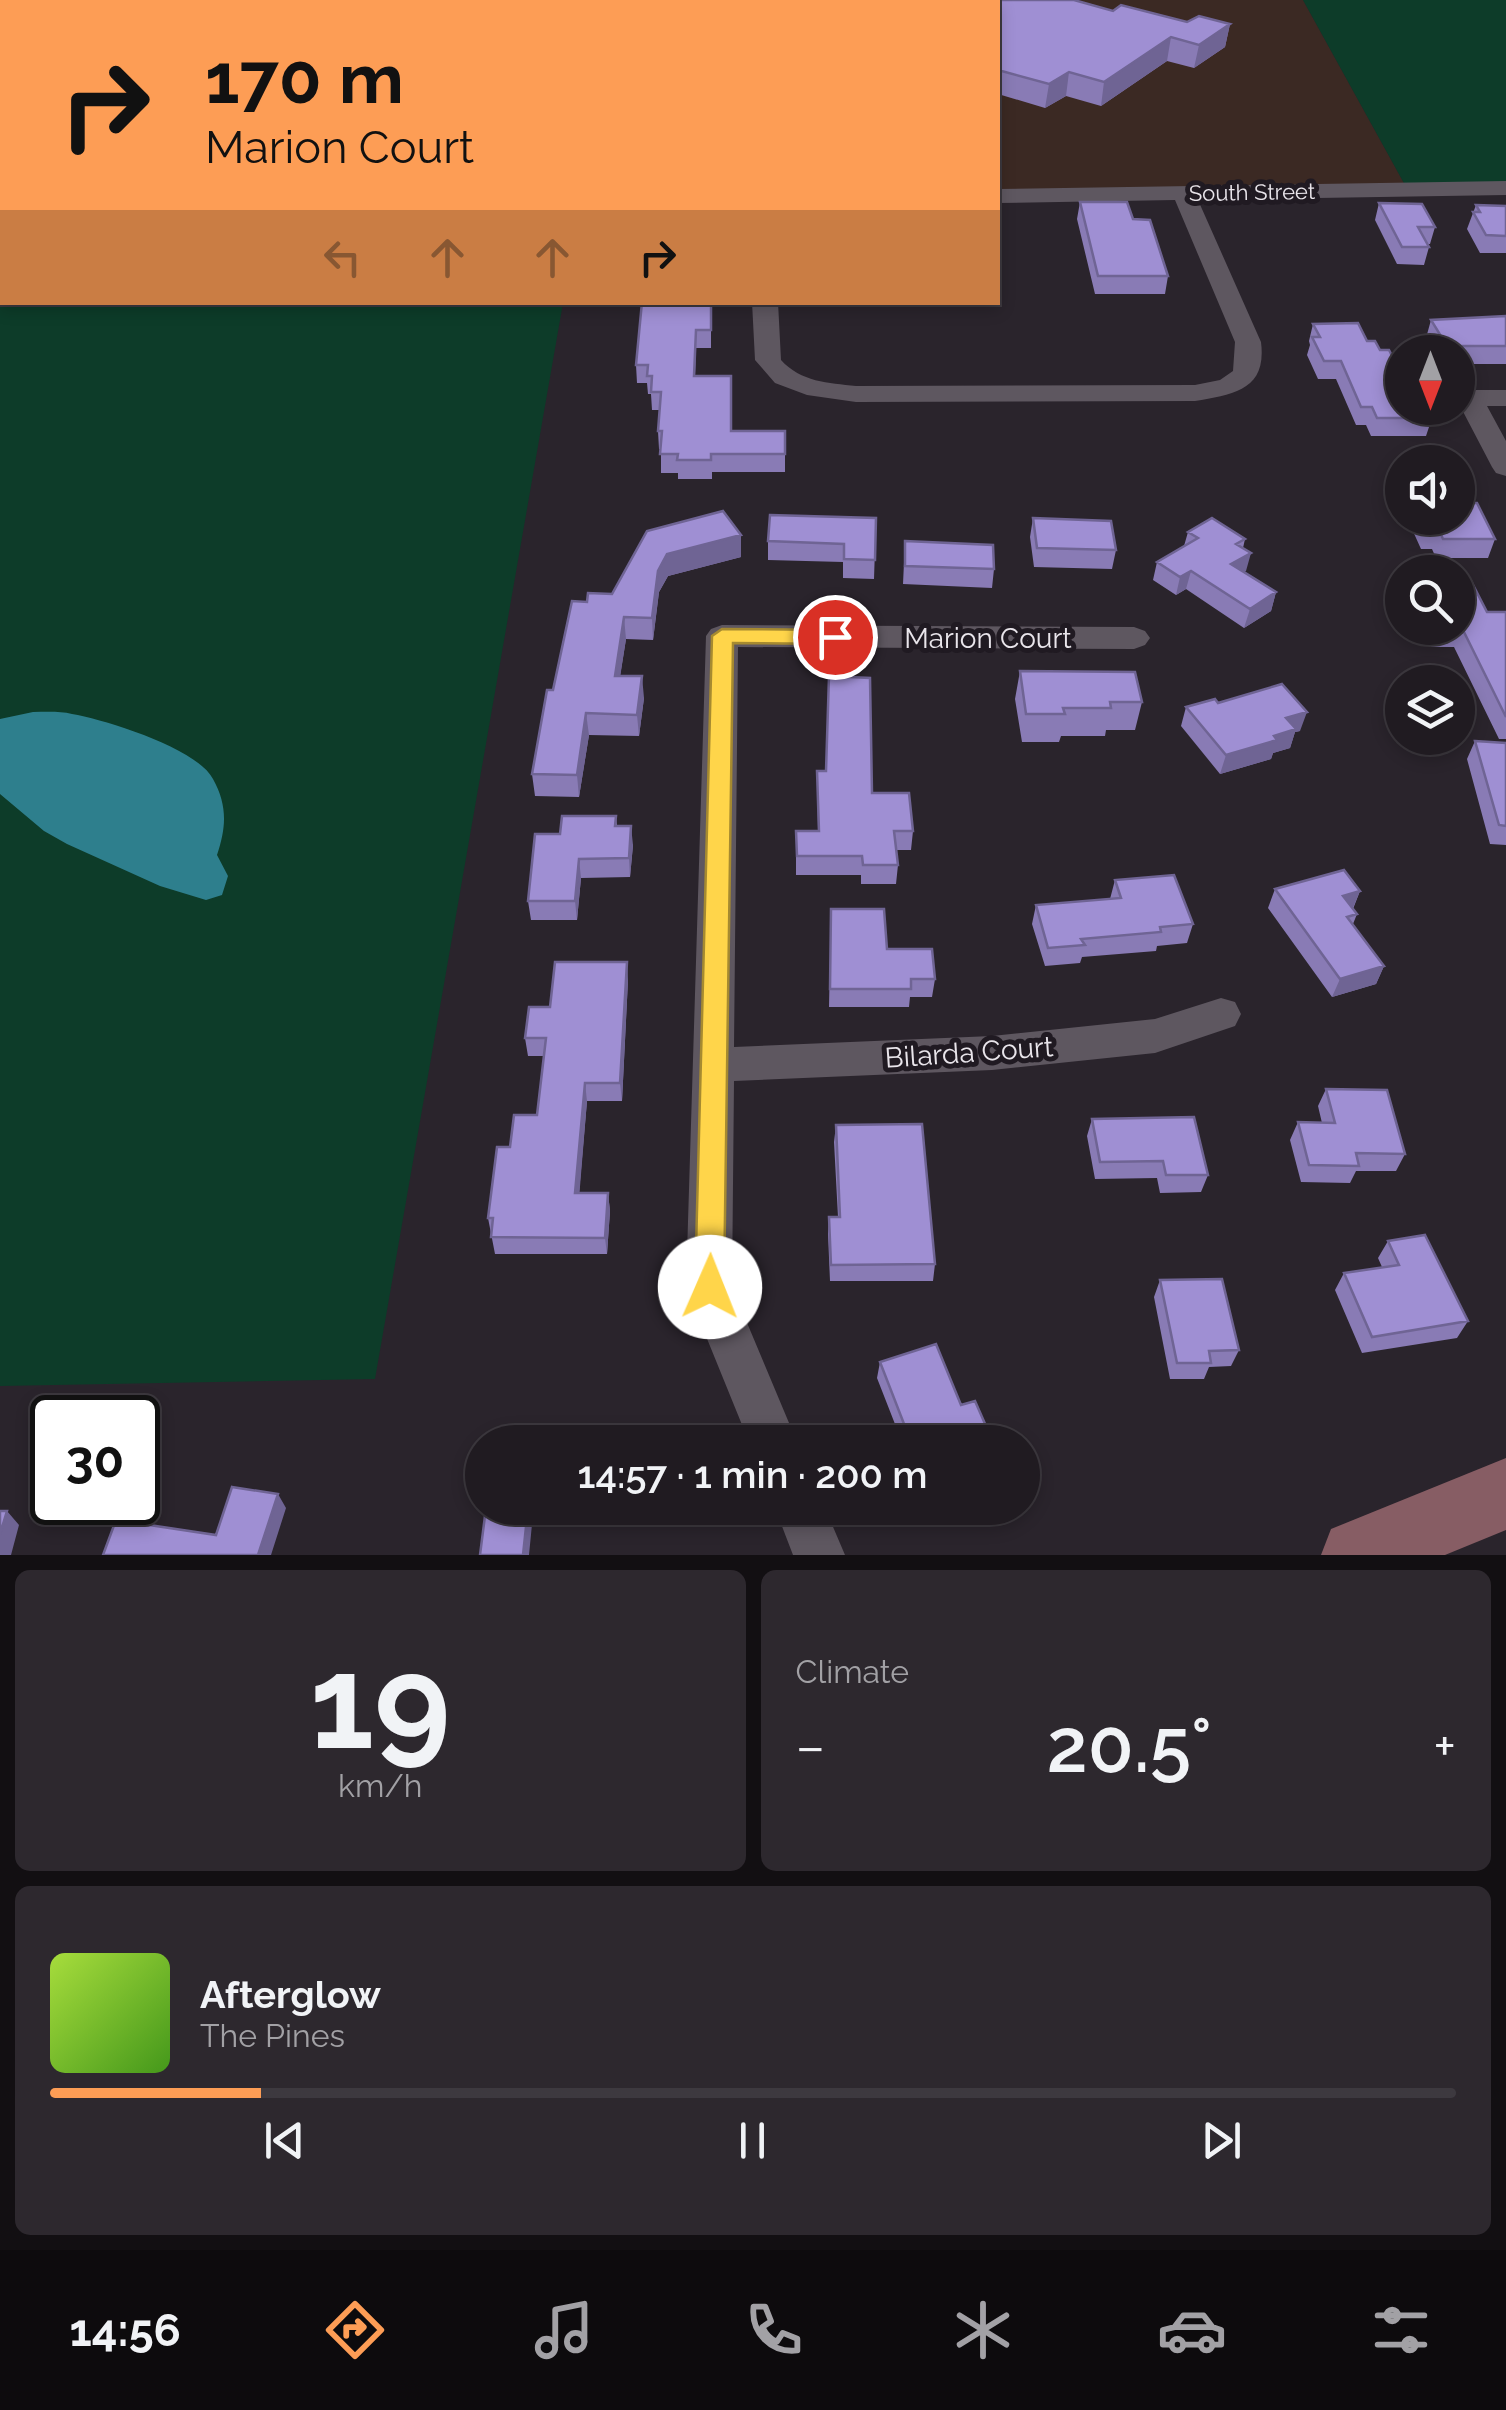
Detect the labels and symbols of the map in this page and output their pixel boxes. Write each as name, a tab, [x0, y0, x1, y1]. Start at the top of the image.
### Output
street label: South Street	[1189, 178, 1316, 206]
north arrow	[1385, 335, 1475, 425]
pin	[793, 595, 878, 680]
street label: Marion Court	[904, 622, 1072, 655]
street label: Bilarda Court	[884, 1030, 1055, 1075]
position arrow	[658, 1235, 762, 1339]
speed limit sign: 30	[30, 1395, 160, 1525]

